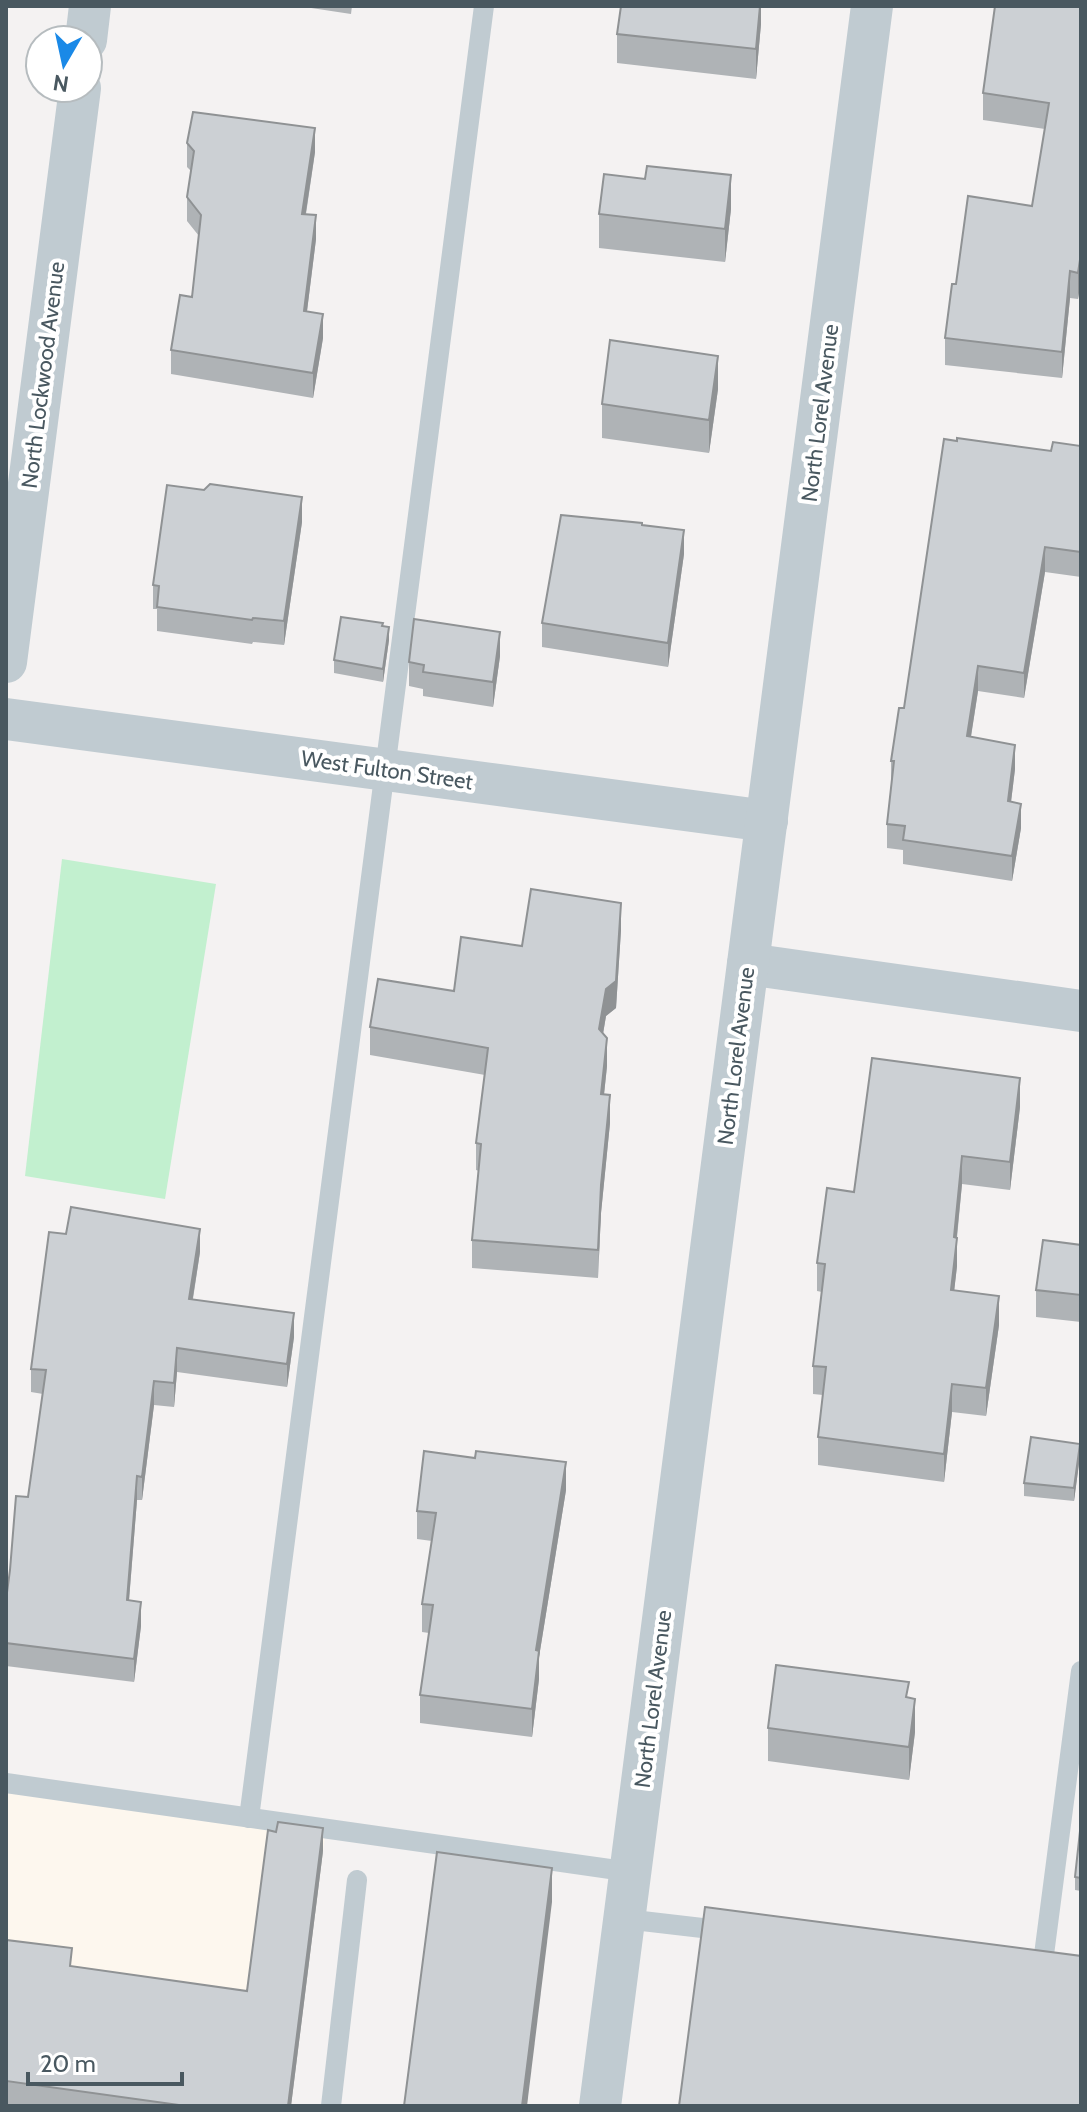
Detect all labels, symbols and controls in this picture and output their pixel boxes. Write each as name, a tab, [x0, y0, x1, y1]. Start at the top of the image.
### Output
north arrow	[24, 24, 104, 104]
text: N	[51, 69, 71, 98]
street label: North Lockwood Avenue	[16, 260, 70, 490]
street label: North Lorel Avenue	[796, 322, 844, 504]
street label: West Fulton Street	[299, 745, 475, 795]
street label: North Lorel Avenue	[712, 965, 760, 1147]
street label: North Lorel Avenue	[629, 1608, 677, 1790]
scale bar	[28, 2036, 182, 2086]
text: 20 m	[40, 2049, 96, 2078]

